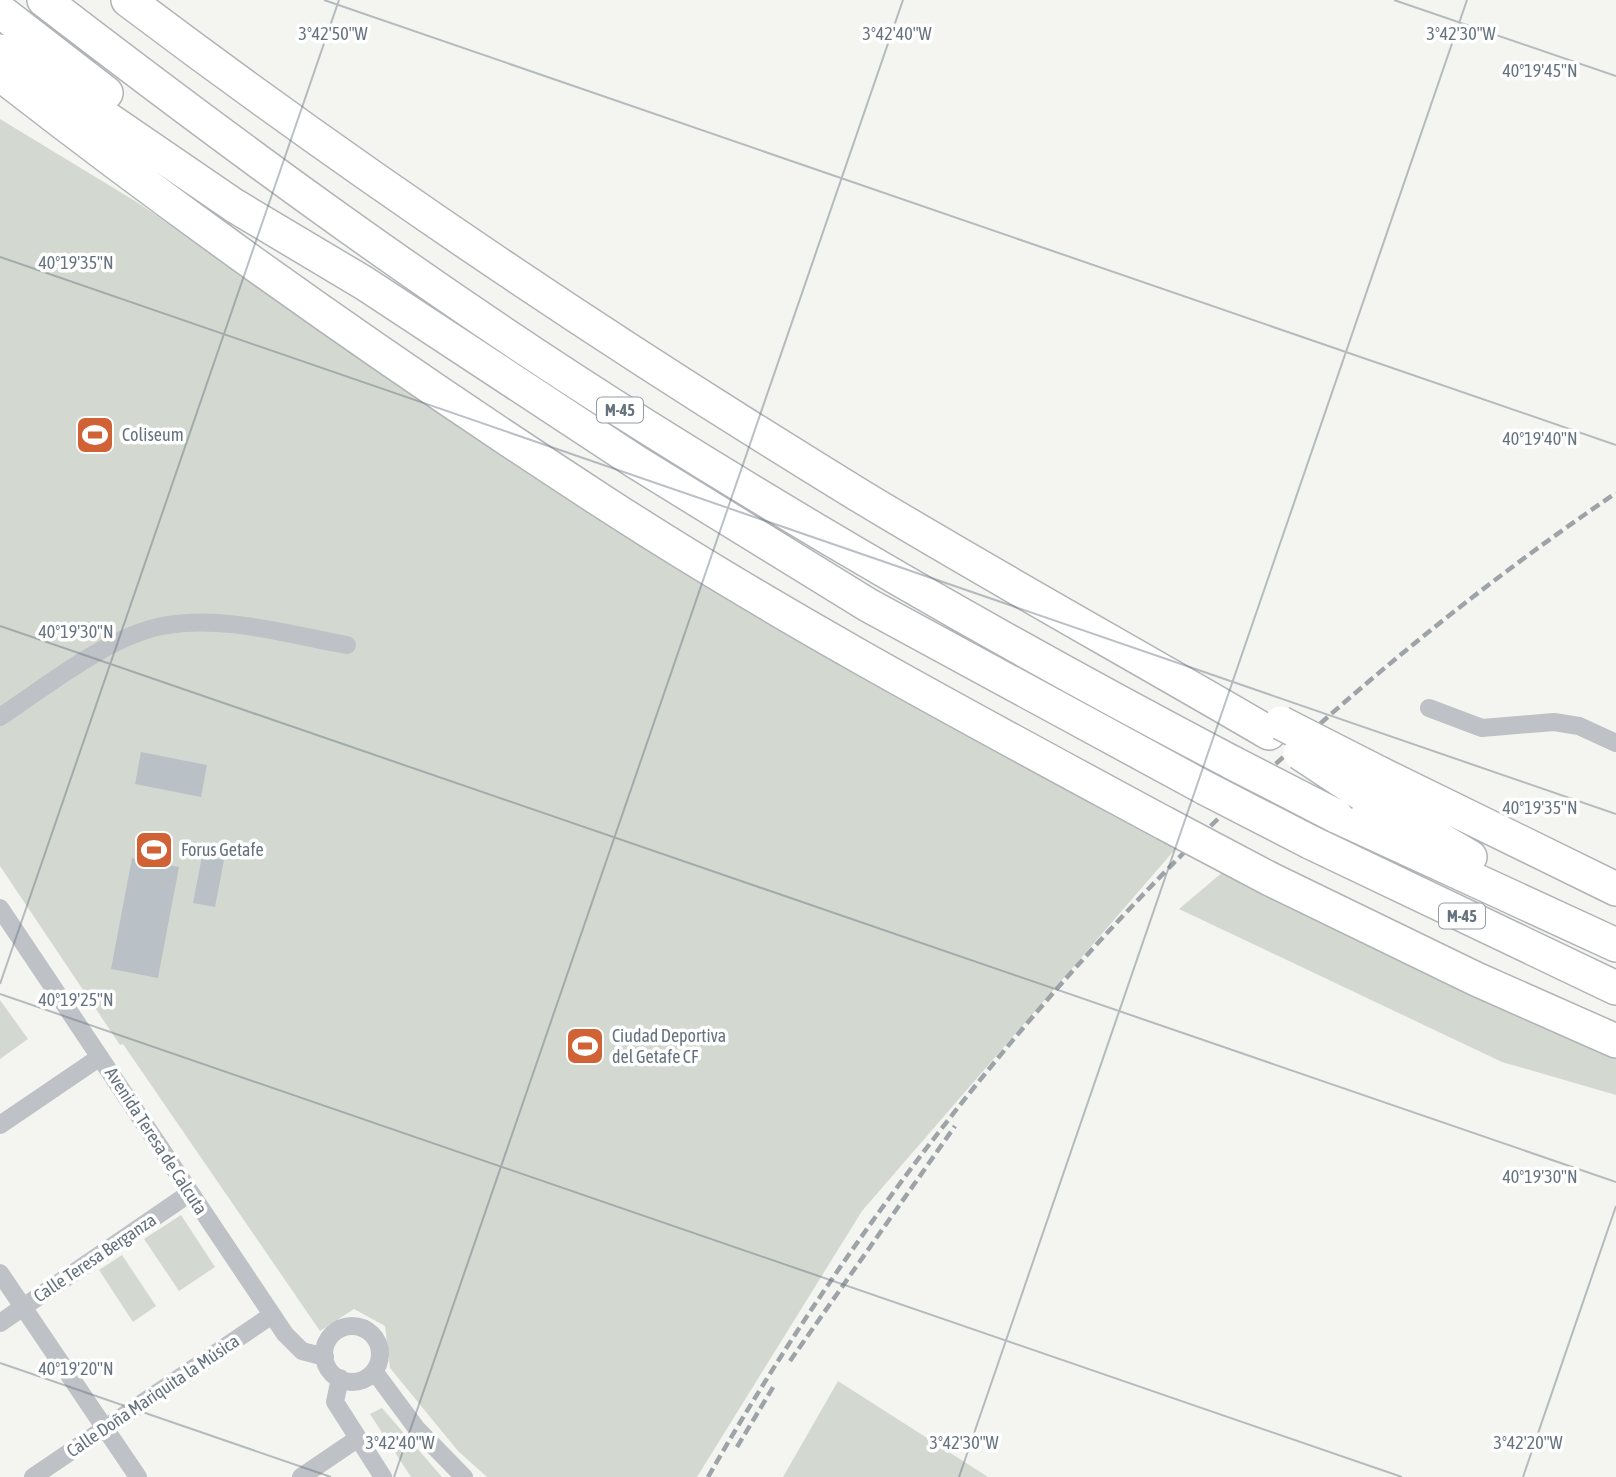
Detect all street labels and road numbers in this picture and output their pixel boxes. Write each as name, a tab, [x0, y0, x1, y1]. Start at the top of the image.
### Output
road number: M-45	[597, 398, 643, 422]
road number: M-45	[1439, 904, 1485, 928]
street label: Avenida Teresa de Calcuta	[101, 1063, 212, 1218]
street label: Calle Teresa Berganza	[30, 1209, 160, 1306]
street label: Calle Doña Mariquita la Música	[62, 1330, 243, 1461]

